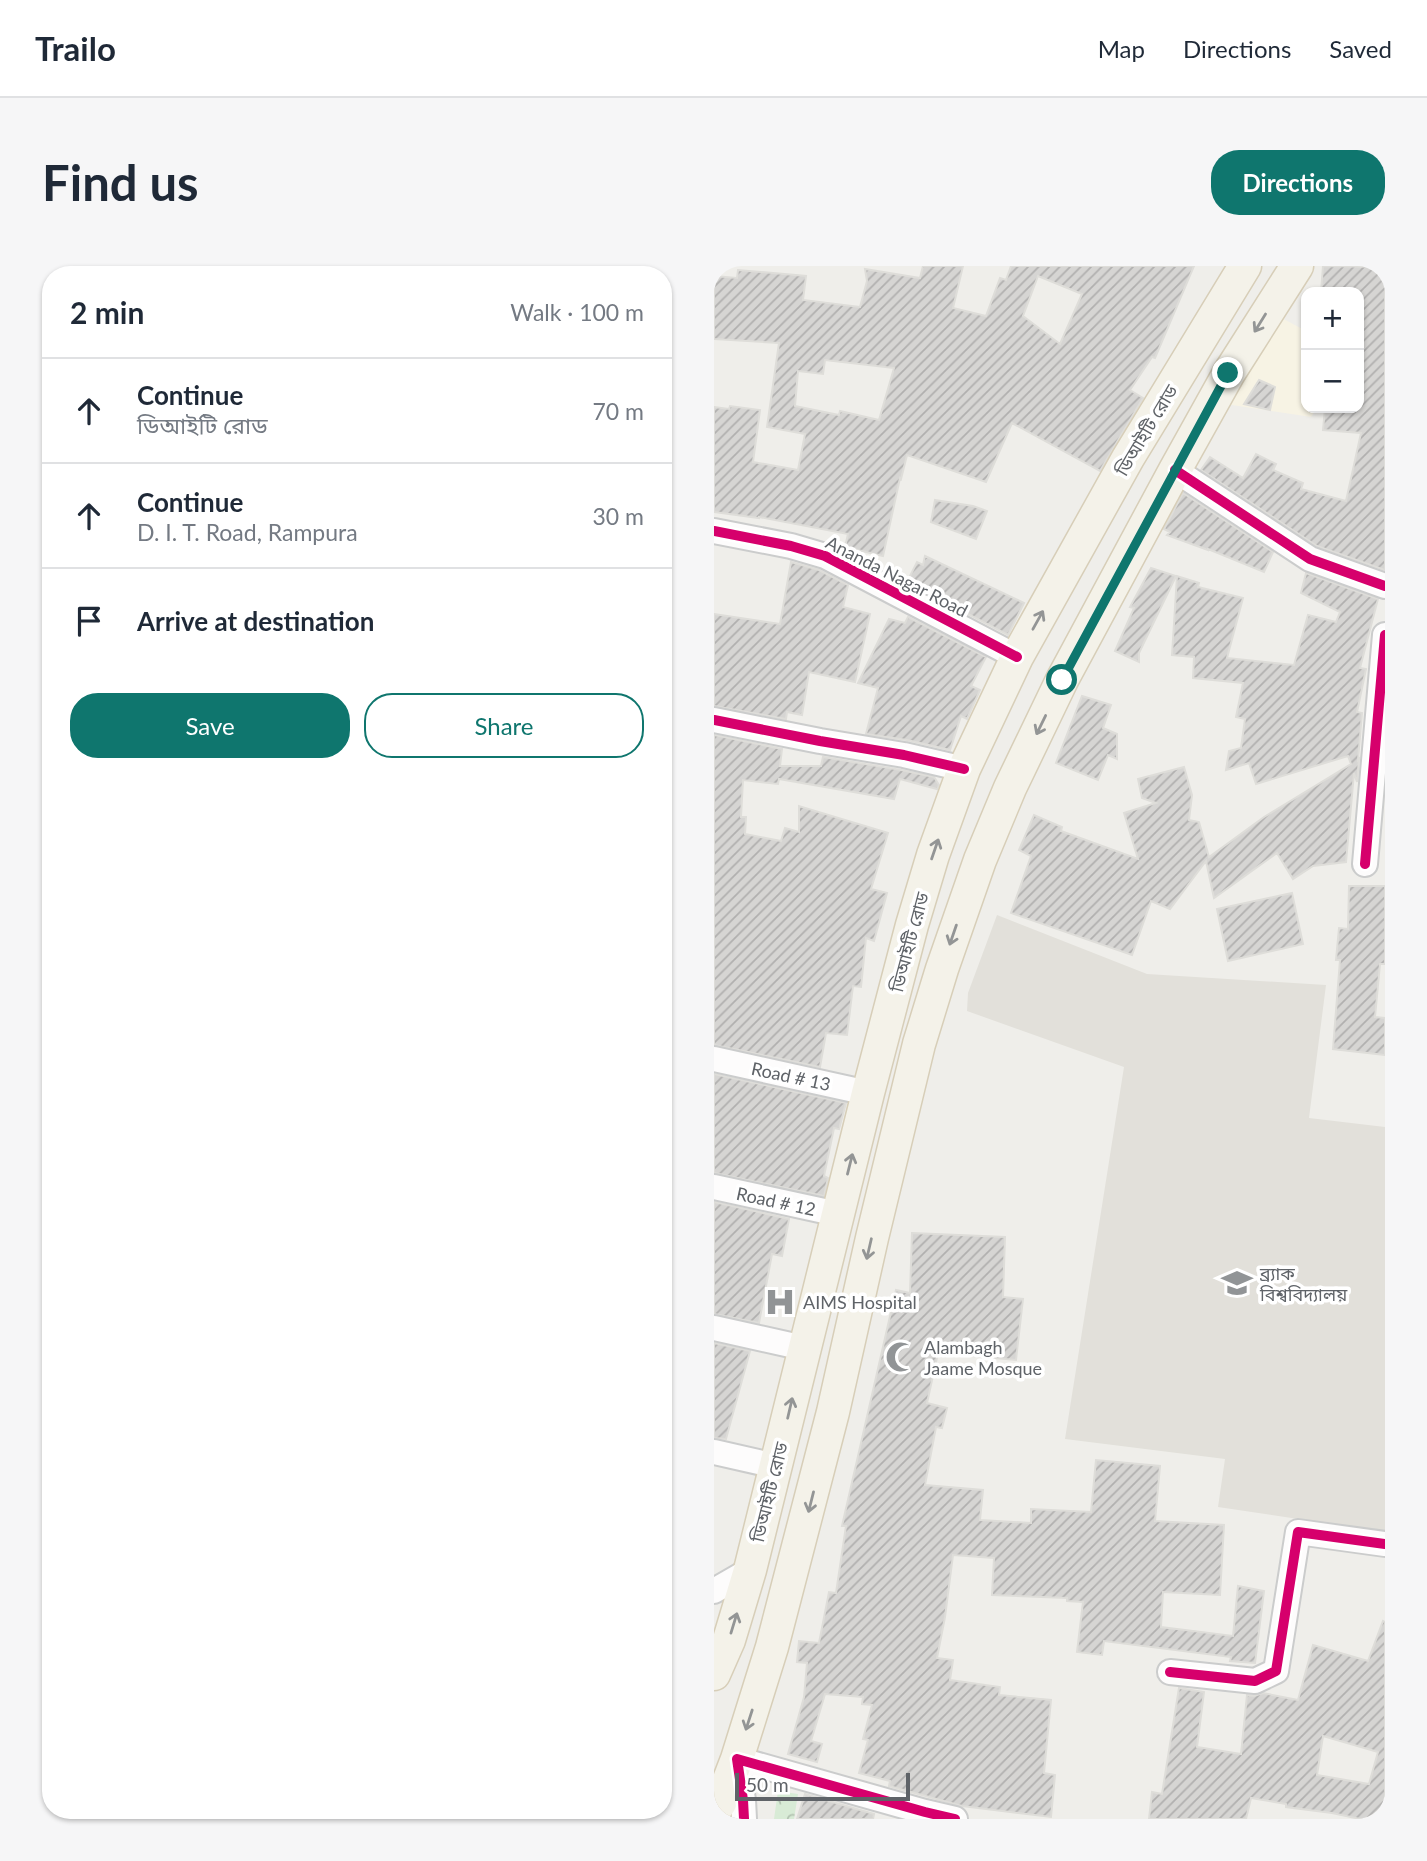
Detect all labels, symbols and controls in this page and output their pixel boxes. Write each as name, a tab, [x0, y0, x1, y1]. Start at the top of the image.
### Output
text: Trailo	[35, 28, 116, 68]
text: Map	[1098, 34, 1145, 63]
text: Directions	[1183, 34, 1291, 63]
text: Saved	[1329, 34, 1392, 63]
button: Directions	[1211, 150, 1385, 215]
text: Find us	[42, 153, 199, 211]
map controls	[1301, 287, 1364, 413]
button: +	[1301, 287, 1364, 350]
text: 2 min	[70, 294, 144, 330]
text: Walk · 100 m	[510, 298, 644, 326]
one-way arrow	[1252, 313, 1266, 333]
button: −	[1301, 350, 1364, 413]
route end	[1212, 357, 1243, 388]
text: Continue	[137, 379, 243, 411]
street label: ডিআইটি রোড	[1110, 380, 1182, 480]
icon: ahead	[70, 392, 108, 430]
text: 70 m	[593, 397, 644, 425]
text: ডিআইটি রোড	[137, 411, 268, 439]
text: Continue	[137, 486, 243, 518]
icon: ahead	[70, 497, 108, 535]
text: 30 m	[593, 502, 644, 530]
text: D. I. T. Road, Rampura	[137, 518, 358, 546]
street label: Ananda Nagar Road	[822, 531, 972, 621]
icon: arrive	[70, 602, 108, 640]
text: Arrive at destination	[137, 605, 374, 637]
one-way arrow	[1032, 610, 1045, 631]
route start	[1046, 664, 1077, 695]
button: Save	[70, 693, 350, 758]
button: Share	[364, 693, 644, 758]
one-way arrow	[1033, 714, 1047, 735]
one-way arrow	[930, 839, 942, 861]
street label: ডিআইটি রোড	[885, 890, 933, 995]
one-way arrow	[946, 924, 958, 946]
street label: Road # 13	[749, 1057, 833, 1095]
one-way arrow	[844, 1153, 857, 1175]
street label: Road # 12	[734, 1182, 818, 1220]
one-way arrow	[862, 1237, 876, 1260]
place label: ব্র্যাক বিশ্ববিদ্যালয়	[1259, 1262, 1348, 1305]
school or university icon: ব্র্যাক বিশ্ববিদ্যালয়	[1220, 1266, 1254, 1300]
hospital icon: AIMS Hospital	[763, 1285, 797, 1319]
place label: AIMS Hospital	[803, 1291, 917, 1313]
place label: Alambagh Jaame Mosque	[924, 1336, 1042, 1379]
mosque icon: Alambagh Jaame Mosque	[884, 1340, 918, 1374]
one-way arrow	[784, 1397, 797, 1420]
street label: ডিআইটি রোড	[746, 1440, 792, 1545]
one-way arrow	[804, 1490, 817, 1512]
one-way arrow	[728, 1612, 741, 1634]
one-way arrow	[741, 1709, 754, 1731]
scale bar	[735, 1770, 910, 1802]
text: 50 m	[746, 1773, 789, 1796]

